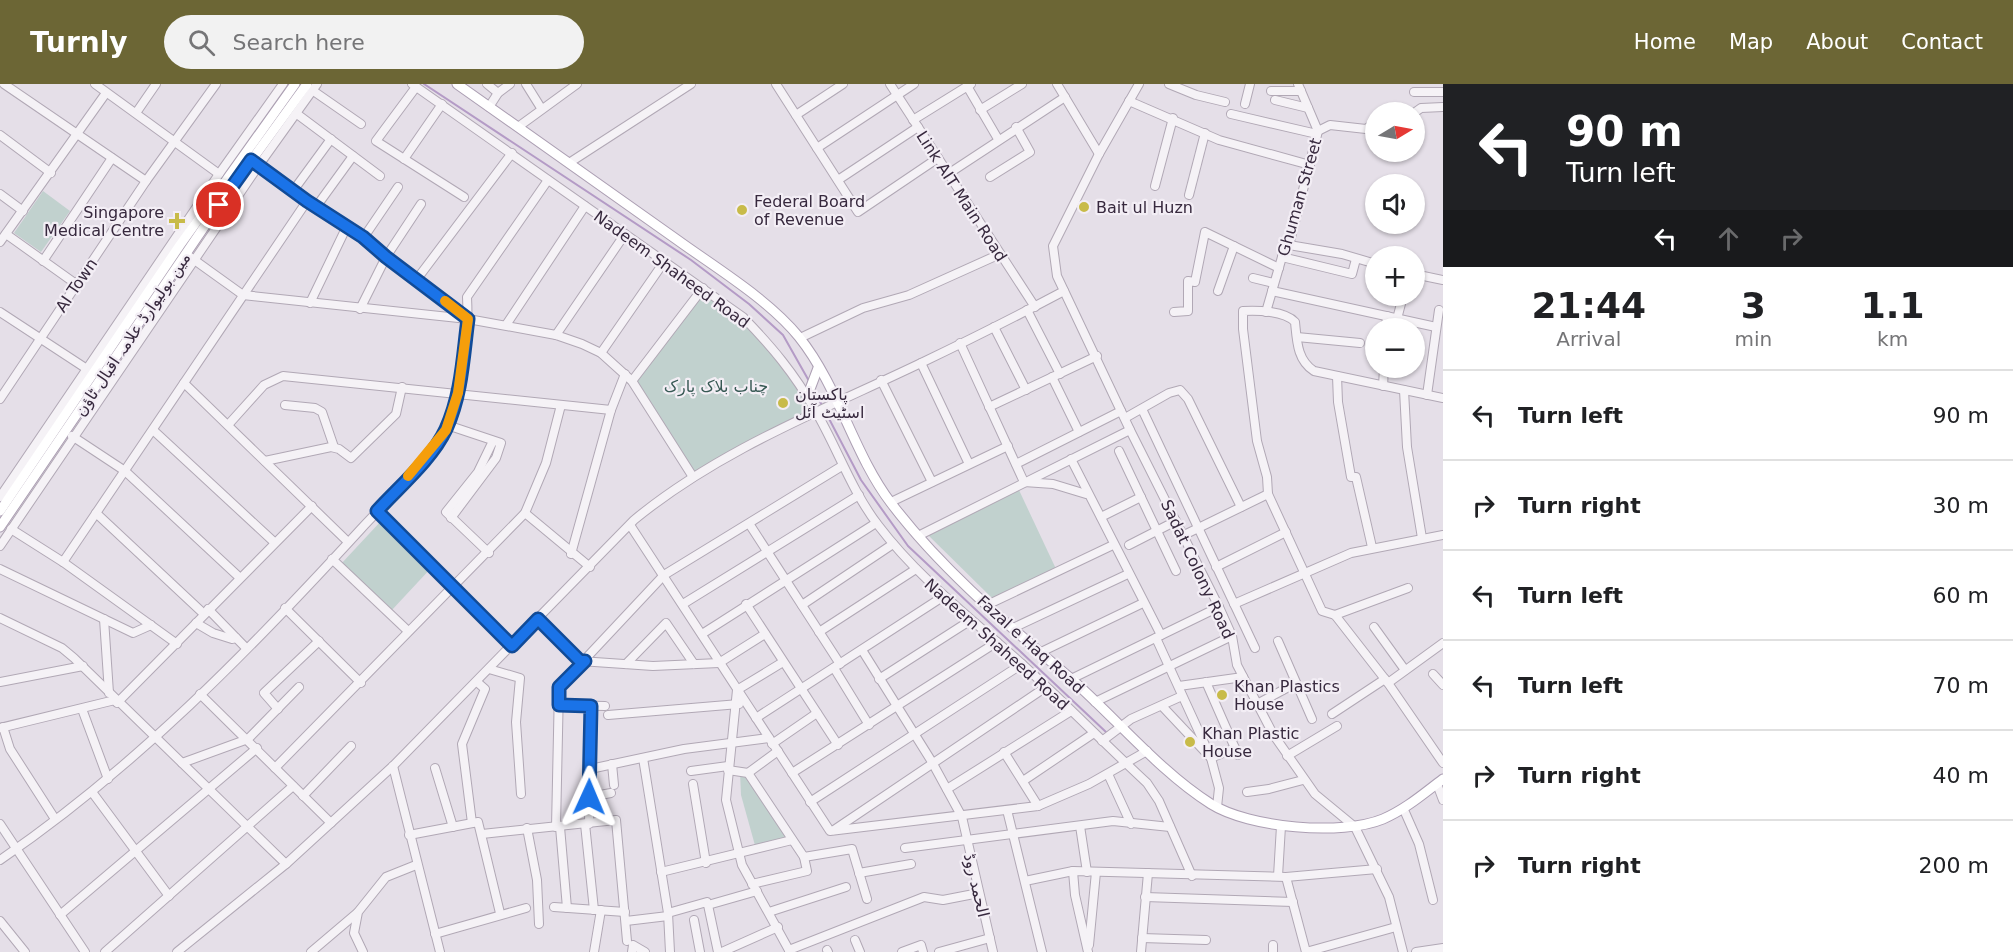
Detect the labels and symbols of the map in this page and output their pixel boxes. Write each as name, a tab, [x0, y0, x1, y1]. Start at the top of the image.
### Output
north arrow	[1365, 102, 1425, 162]
street label: Link AIT Main Road	[912, 127, 1011, 265]
street label: Ghuman Street	[1274, 136, 1325, 258]
pin	[193, 179, 244, 230]
place label: Federal Board of Revenue	[754, 192, 865, 229]
place label: Bait ul Huzn	[1096, 198, 1193, 217]
marker: Bait ul Huzn	[1077, 200, 1091, 214]
place label: Singapore Medical Centre	[44, 203, 164, 240]
marker: Federal Board of Revenue	[735, 203, 749, 217]
street label: Nadeem Shaheed Road	[590, 207, 753, 332]
marker: Singapore Medical Centre	[168, 212, 186, 230]
street label: مین بولیوارڈ علامہ اقبال ٹاؤن	[71, 249, 195, 420]
street label: AI Town	[52, 255, 101, 316]
park label: چناب بلاک پارک	[664, 377, 768, 397]
place label: پاکستان اسٹیٹ آئل	[795, 385, 864, 422]
marker: پاکستان اسٹیٹ آئل	[776, 396, 790, 410]
street label: Sadat Colony Road	[1157, 497, 1238, 642]
street label: Nadeem Shaheed Road	[921, 575, 1073, 714]
street label: Fazal e Haq Road	[973, 591, 1088, 697]
place label: Khan Plastics House	[1234, 677, 1340, 714]
marker: Khan Plastics House	[1215, 688, 1229, 702]
place label: Khan Plastic House	[1202, 724, 1299, 761]
marker: Khan Plastic House	[1183, 735, 1197, 749]
position arrow	[557, 765, 621, 829]
street label: الحمد روڈ	[959, 851, 993, 919]

